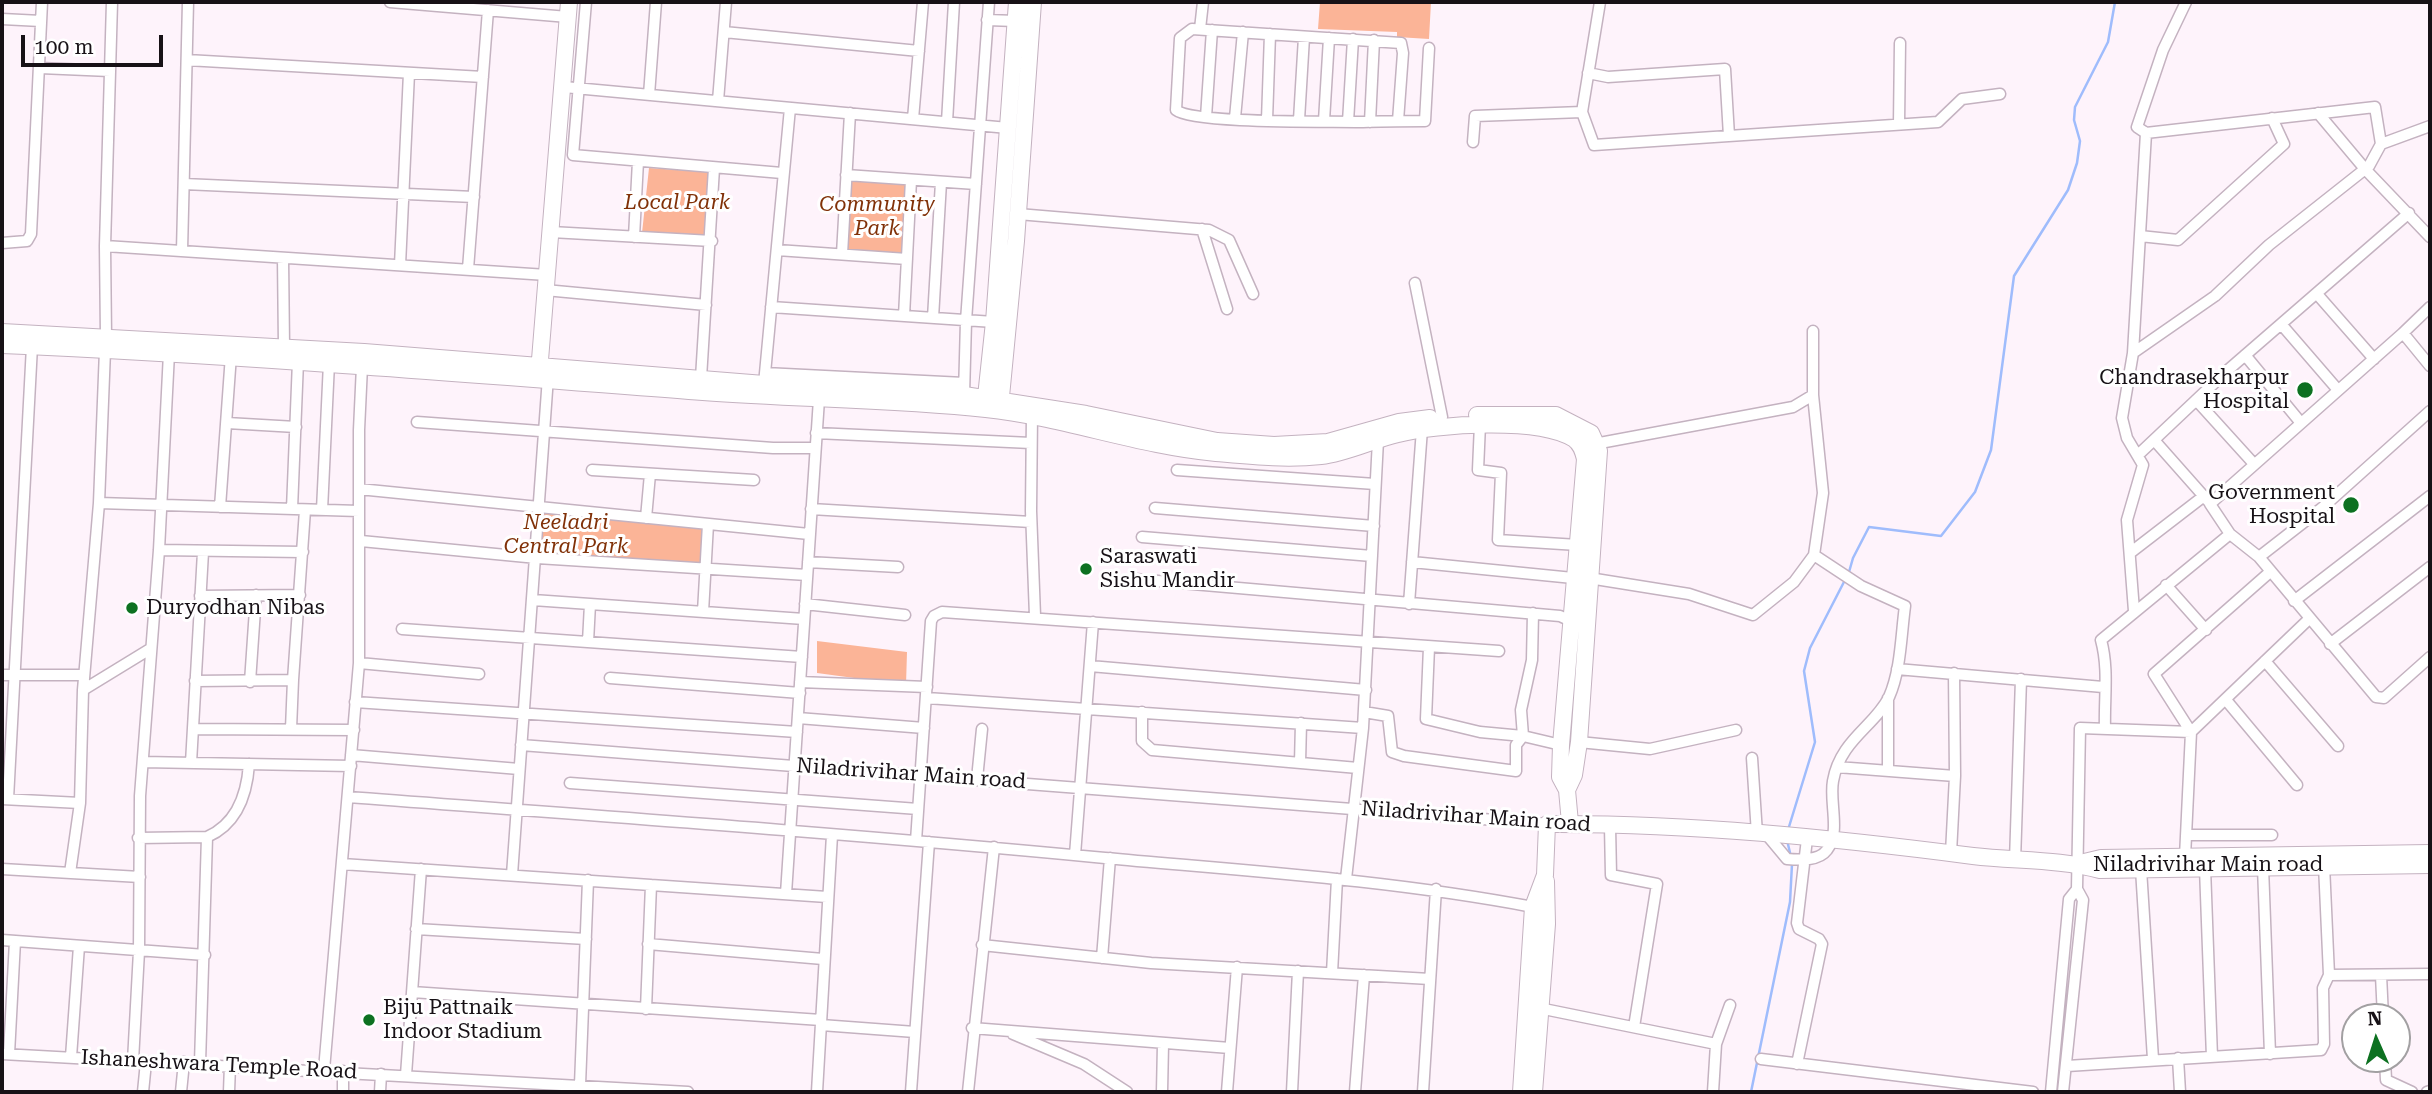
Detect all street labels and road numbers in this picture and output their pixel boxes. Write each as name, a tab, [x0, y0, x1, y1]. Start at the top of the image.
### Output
street label: Niladrivihar Main road	[795, 753, 1027, 795]
street label: Niladrivihar Main road	[1360, 796, 1592, 838]
street label: Niladrivihar Main road	[2093, 852, 2323, 878]
street label: Ishaneshwara Temple Road	[80, 1045, 358, 1085]

